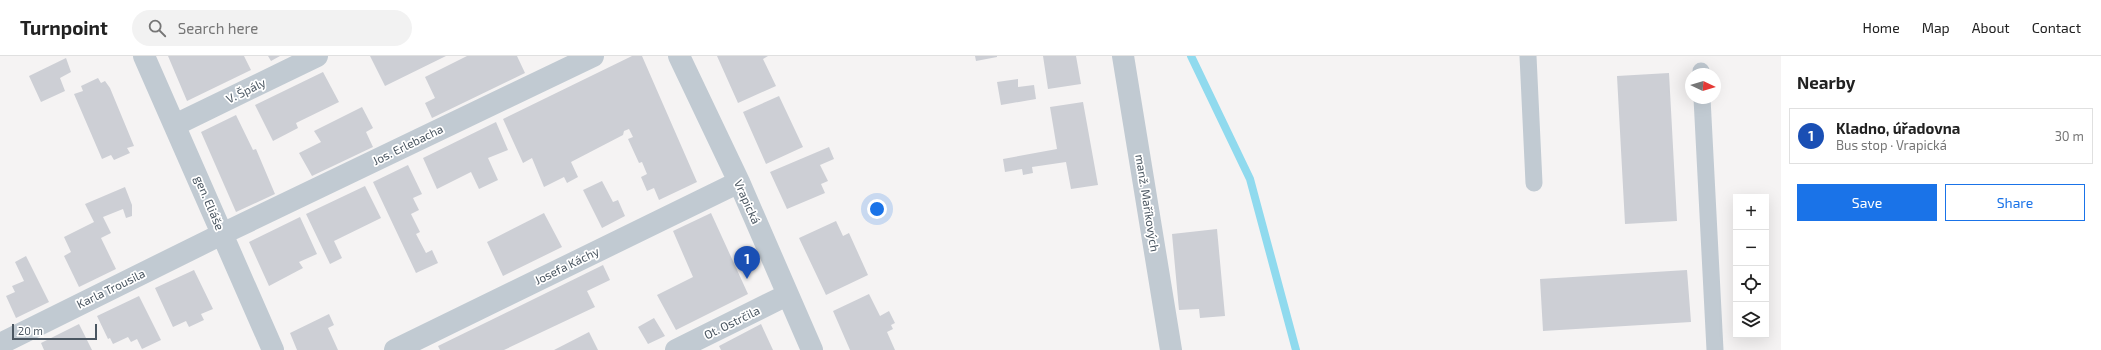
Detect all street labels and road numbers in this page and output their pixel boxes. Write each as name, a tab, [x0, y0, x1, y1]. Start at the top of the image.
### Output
street label: V. Špály	[224, 74, 268, 106]
street label: Jos. Erlebacha	[370, 121, 445, 167]
street label: manž. Maříkových	[1133, 153, 1163, 253]
street label: gen. Eliáše	[192, 173, 228, 232]
street label: Vrapická	[732, 177, 764, 226]
street label: Josefa Káchy	[532, 243, 602, 287]
street label: Karla Trousila	[74, 265, 147, 311]
street label: Ot. Ostrčila	[701, 303, 762, 342]

